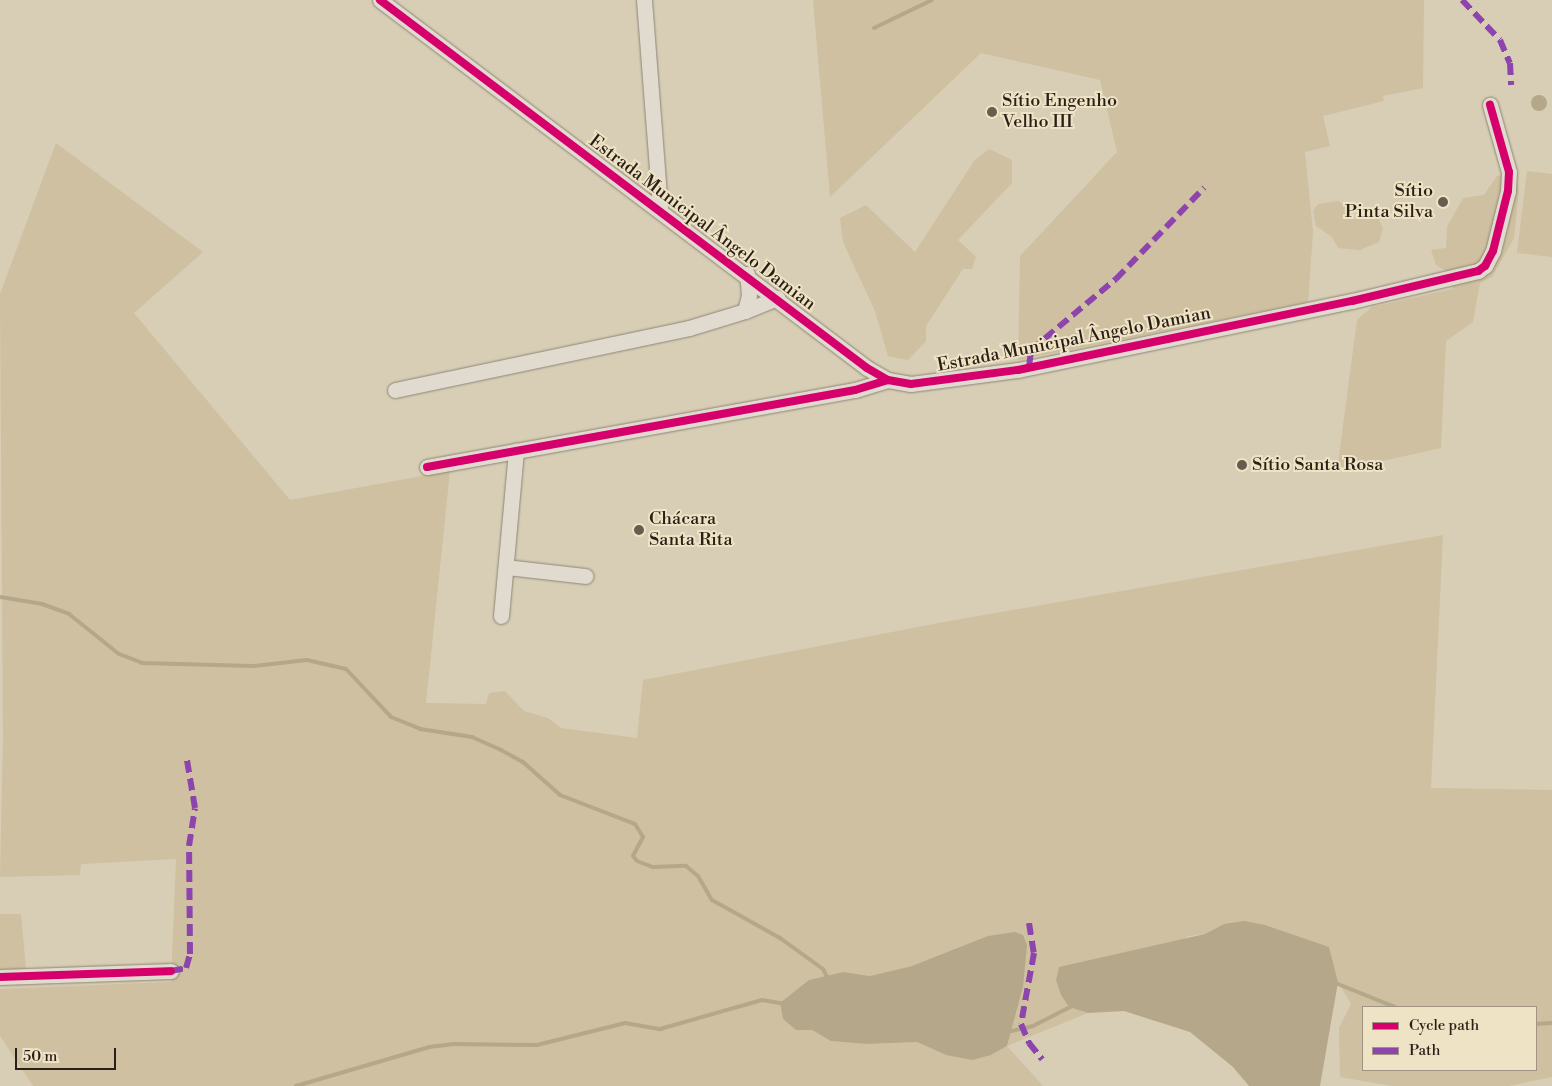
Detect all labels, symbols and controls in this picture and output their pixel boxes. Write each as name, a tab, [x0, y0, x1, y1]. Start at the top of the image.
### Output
place label: Sítio Engenho Velho III	[1002, 91, 1117, 134]
marker: Sítio Engenho Velho III	[986, 106, 998, 118]
street label: Estrada Municipal Ângelo Damian	[584, 131, 820, 315]
place label: Sítio Pinta Silva	[1345, 181, 1433, 223]
marker: Sítio Pinta Silva	[1437, 196, 1449, 208]
street label: Estrada Municipal Ângelo Damian	[935, 303, 1213, 377]
place label: Sítio Santa Rosa	[1252, 454, 1383, 476]
marker: Sítio Santa Rosa	[1236, 459, 1248, 471]
place label: Chácara Santa Rita	[649, 509, 733, 552]
marker: Chácara Santa Rita	[633, 524, 645, 536]
legend	[1362, 1006, 1537, 1071]
text: Cycle path	[1409, 1016, 1479, 1035]
scale bar	[18, 1038, 119, 1070]
text: Path	[1409, 1041, 1441, 1060]
text: 50 m	[23, 1047, 57, 1066]

